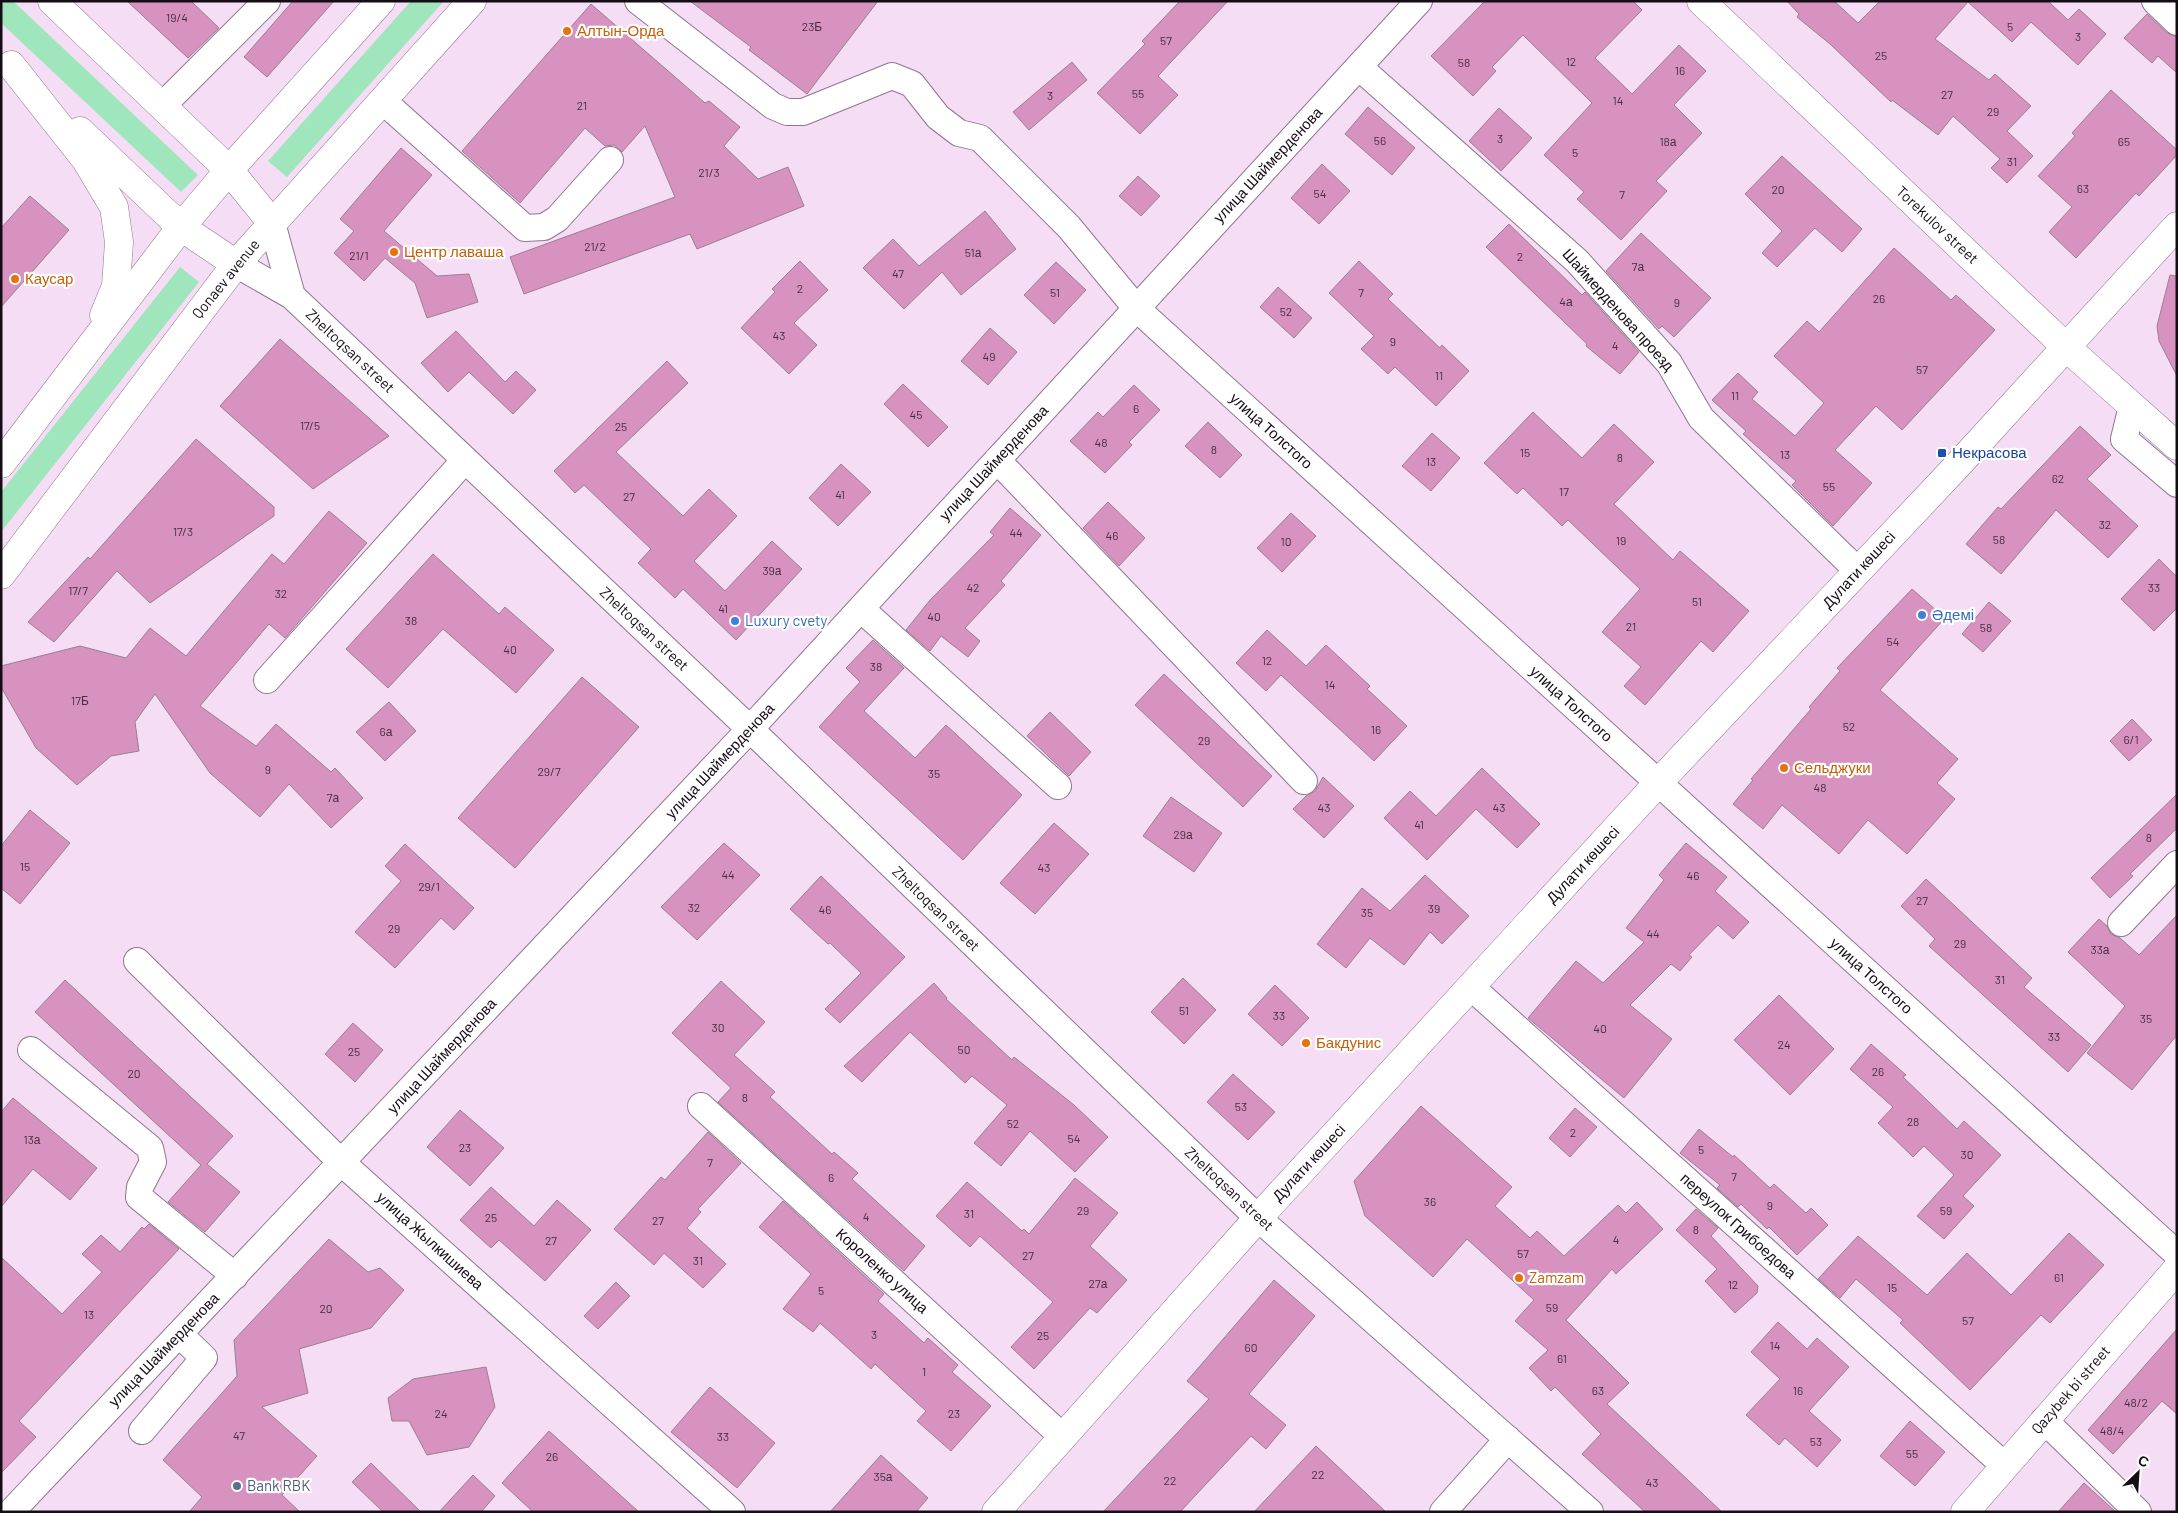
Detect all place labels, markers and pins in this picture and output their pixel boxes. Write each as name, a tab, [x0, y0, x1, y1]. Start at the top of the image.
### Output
place label: Алтын-Орда	[577, 21, 665, 39]
marker: Алтын-Орда	[561, 25, 573, 37]
place label: Центр лаваша	[404, 242, 504, 260]
marker: Центр лаваша	[388, 246, 400, 258]
place label: Каусар	[25, 269, 73, 287]
marker: Каусар	[9, 273, 21, 285]
place label: Некрасова	[1952, 443, 2027, 461]
marker: Некрасова	[1936, 447, 1948, 459]
place label: Әдемі	[1932, 605, 1974, 623]
marker: Әдемі	[1916, 609, 1928, 621]
place label: Luxury cvety	[745, 611, 827, 629]
marker: Luxury cvety	[729, 615, 741, 627]
place label: Сельджуки	[1794, 758, 1871, 776]
marker: Сельджуки	[1778, 762, 1790, 774]
place label: Бакдунис	[1316, 1033, 1382, 1051]
marker: Бакдунис	[1300, 1037, 1312, 1049]
place label: Zamzam	[1529, 1268, 1584, 1286]
marker: Zamzam	[1513, 1272, 1525, 1284]
place label: Bank RBK	[247, 1476, 310, 1494]
marker: Bank RBK	[231, 1480, 243, 1492]

